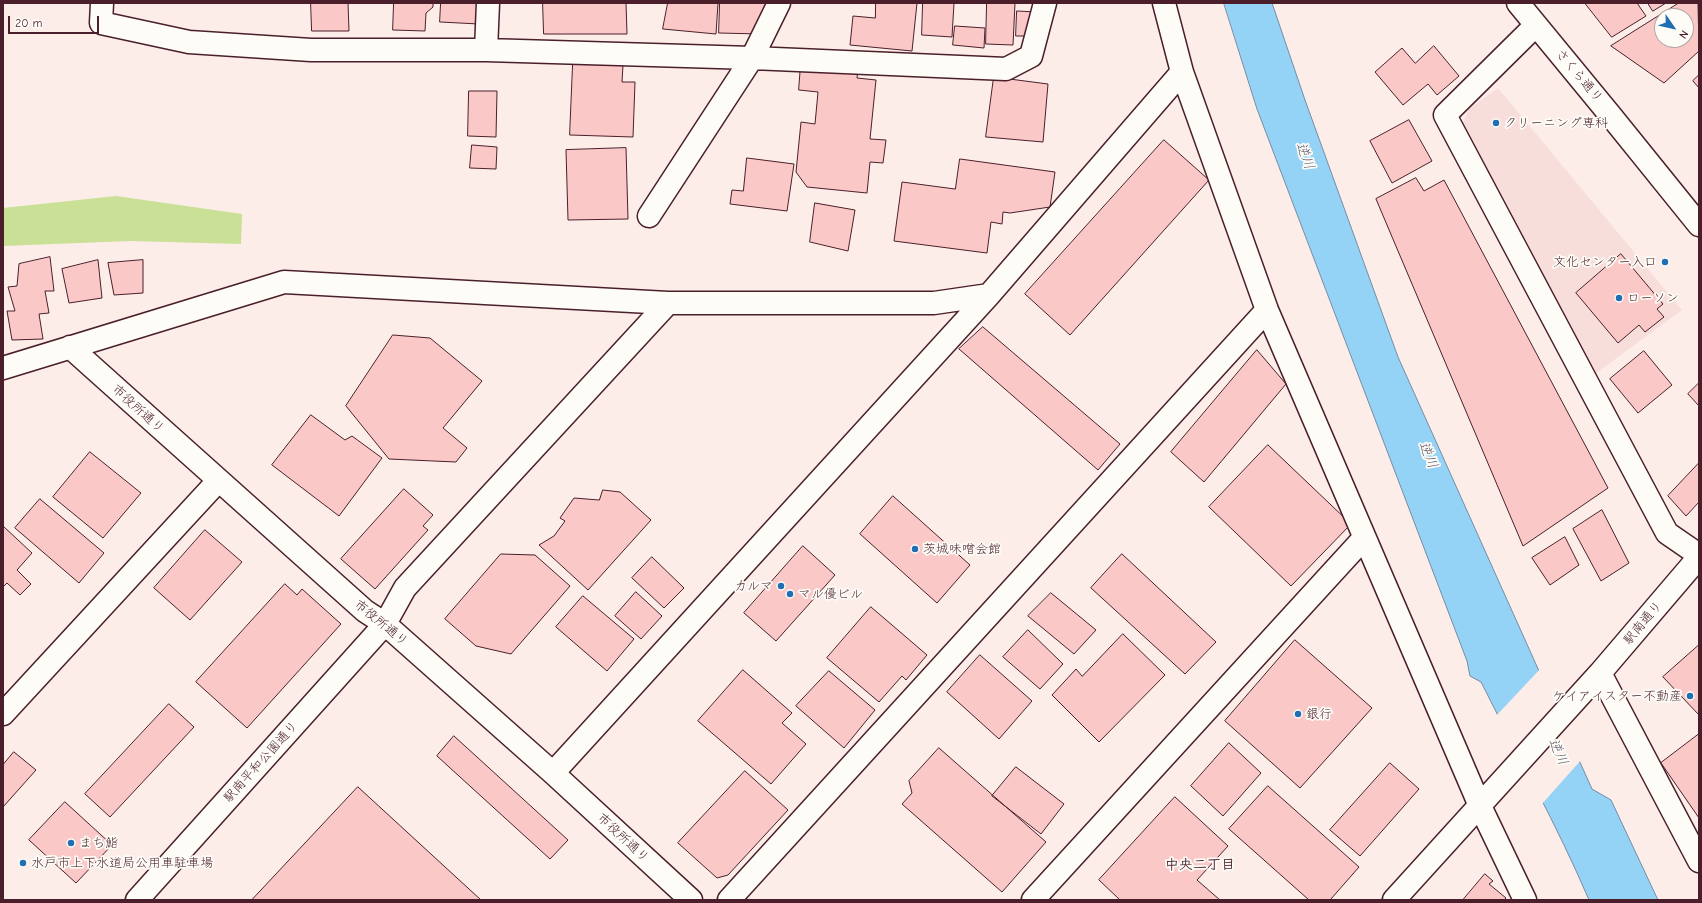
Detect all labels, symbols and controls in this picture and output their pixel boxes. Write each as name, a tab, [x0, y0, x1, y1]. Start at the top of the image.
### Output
scale bar	[10, 8, 101, 34]
north arrow	[1654, 8, 1694, 48]
text: 20 m	[15, 16, 43, 30]
text: N	[1676, 28, 1691, 41]
street label: さくら通り	[1552, 46, 1606, 106]
place label: クリーニング専科	[1504, 115, 1608, 131]
marker: クリーニング専科	[1491, 118, 1501, 128]
water label: 逆川	[1292, 140, 1318, 172]
place label: 文化センター入口	[1553, 254, 1657, 270]
marker: 文化センター入口	[1660, 257, 1670, 267]
place label: ローソン	[1627, 290, 1679, 306]
marker: ローソン	[1614, 293, 1624, 303]
street label: 市役所通り	[109, 381, 167, 437]
water label: 逆川	[1415, 439, 1441, 471]
place label: 茨城味噌会館	[923, 541, 1001, 557]
marker: 茨城味噌会館	[910, 544, 920, 554]
place label: カルマ	[734, 578, 773, 594]
marker: カルマ	[776, 581, 786, 591]
place label: マル優ビル	[798, 586, 863, 602]
marker: マル優ビル	[785, 589, 795, 599]
street label: 市役所通り	[351, 596, 411, 650]
street label: 駅南通り	[1620, 598, 1666, 648]
place label: ケイアイスター不動産	[1552, 688, 1682, 704]
marker: ケイアイスター不動産	[1685, 691, 1695, 701]
place label: 銀行	[1306, 706, 1332, 722]
marker: 銀行	[1293, 709, 1303, 719]
street label: 駅南平和公園通り	[220, 718, 302, 806]
water label: 逆川	[1545, 736, 1571, 768]
street label: 市役所通り	[594, 810, 652, 866]
place label: まち鮨	[79, 835, 118, 851]
marker: まち鮨	[66, 838, 76, 848]
place label: 水戸市上下水道局公用車駐車場	[31, 855, 213, 871]
district label: 中央二丁目	[1165, 857, 1235, 873]
marker: 水戸市上下水道局公用車駐車場	[18, 858, 28, 868]

